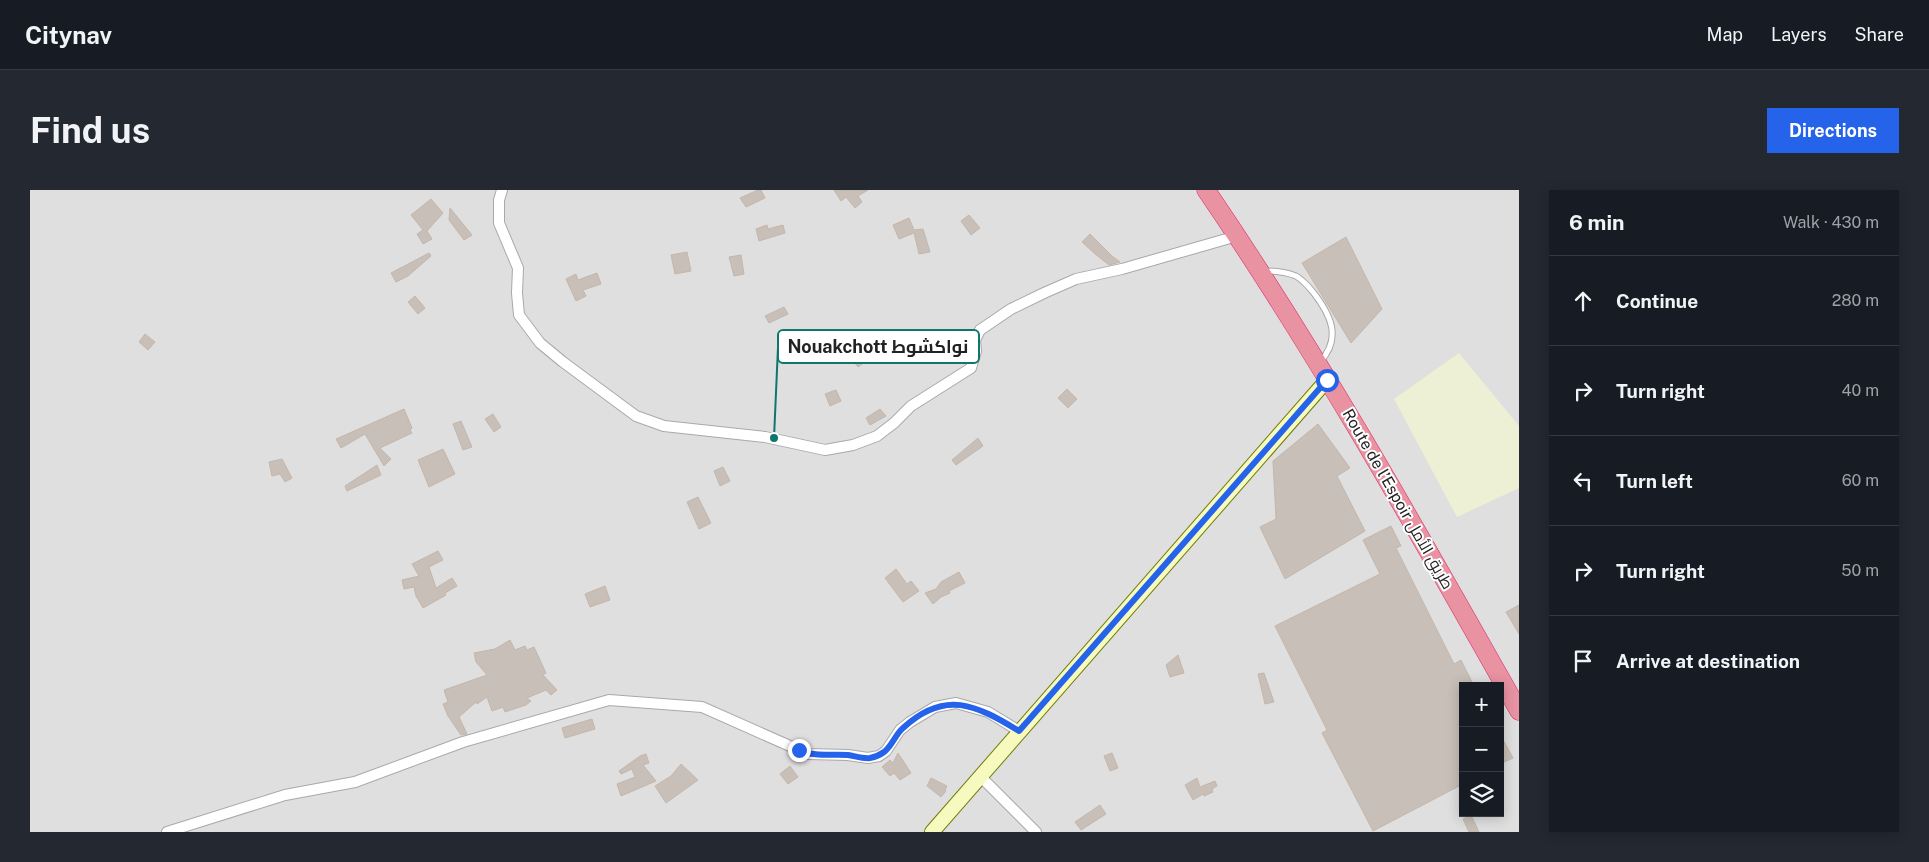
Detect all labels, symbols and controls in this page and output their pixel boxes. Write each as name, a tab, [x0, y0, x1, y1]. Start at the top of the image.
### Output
text: Citynav	[25, 21, 112, 49]
text: Map	[1707, 24, 1743, 45]
text: Layers	[1771, 24, 1827, 45]
text: Share	[1855, 24, 1904, 45]
button: Directions	[1767, 108, 1899, 153]
text: Find us	[30, 110, 150, 151]
text: 6 min	[1569, 210, 1625, 235]
text: Walk · 430 m	[1783, 213, 1879, 232]
icon: ahead	[1569, 287, 1597, 315]
text: Continue	[1616, 290, 1698, 312]
text: 280 m	[1832, 291, 1879, 310]
callout: Nouakchott نواكشوط	[778, 330, 979, 363]
text: Nouakchott نواكشوط	[788, 336, 968, 358]
route start	[1316, 369, 1339, 392]
icon: right	[1569, 377, 1597, 405]
text: Turn right	[1616, 380, 1705, 402]
text: 40 m	[1841, 381, 1879, 400]
street label: Route de l’Espoir طريق الأمل	[1338, 405, 1457, 593]
icon: left	[1569, 467, 1597, 495]
text: Turn left	[1616, 470, 1693, 492]
text: 60 m	[1842, 471, 1879, 490]
icon: right	[1569, 557, 1597, 585]
text: Turn right	[1616, 560, 1705, 582]
text: 50 m	[1841, 561, 1879, 580]
icon: arrive	[1569, 647, 1597, 675]
text: Arrive at destination	[1616, 650, 1800, 672]
map controls	[1459, 682, 1504, 817]
button: +	[1459, 682, 1504, 727]
button: −	[1459, 727, 1504, 772]
route end	[788, 739, 811, 762]
button: layers	[1459, 772, 1504, 817]

